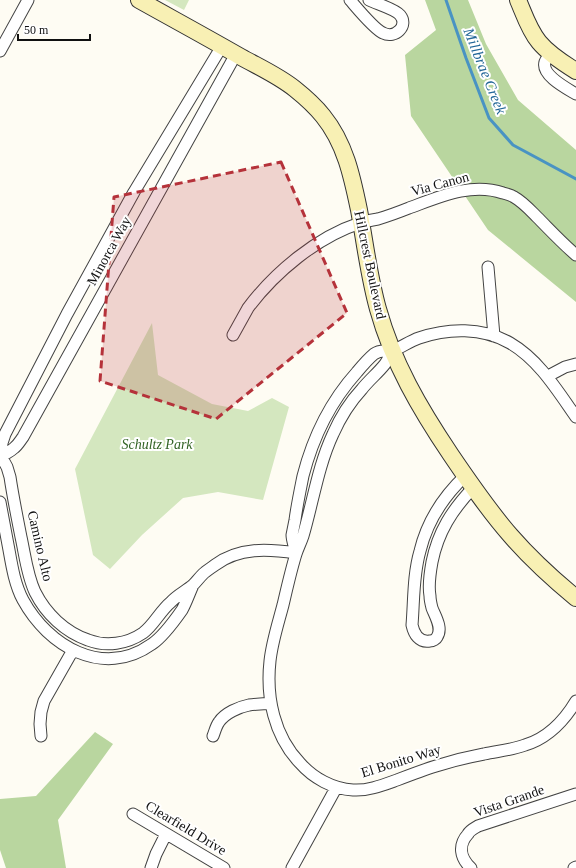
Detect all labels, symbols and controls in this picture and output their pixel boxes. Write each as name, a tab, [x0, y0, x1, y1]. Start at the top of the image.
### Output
scale bar	[18, 16, 90, 42]
text: 50 m	[24, 23, 49, 37]
water label: Millbrae Creek	[460, 25, 510, 117]
street label: Via Canon	[409, 169, 471, 199]
street label: Hillcrest Boulevard	[351, 210, 389, 320]
street label: Minorca Way	[84, 214, 134, 288]
park label: Schultz Park	[121, 437, 193, 452]
street label: Camino Alto	[25, 509, 55, 583]
street label: El Bonito Way	[359, 742, 443, 780]
street label: Vista Grande	[472, 782, 546, 820]
street label: Clearfield Drive	[143, 798, 229, 858]

